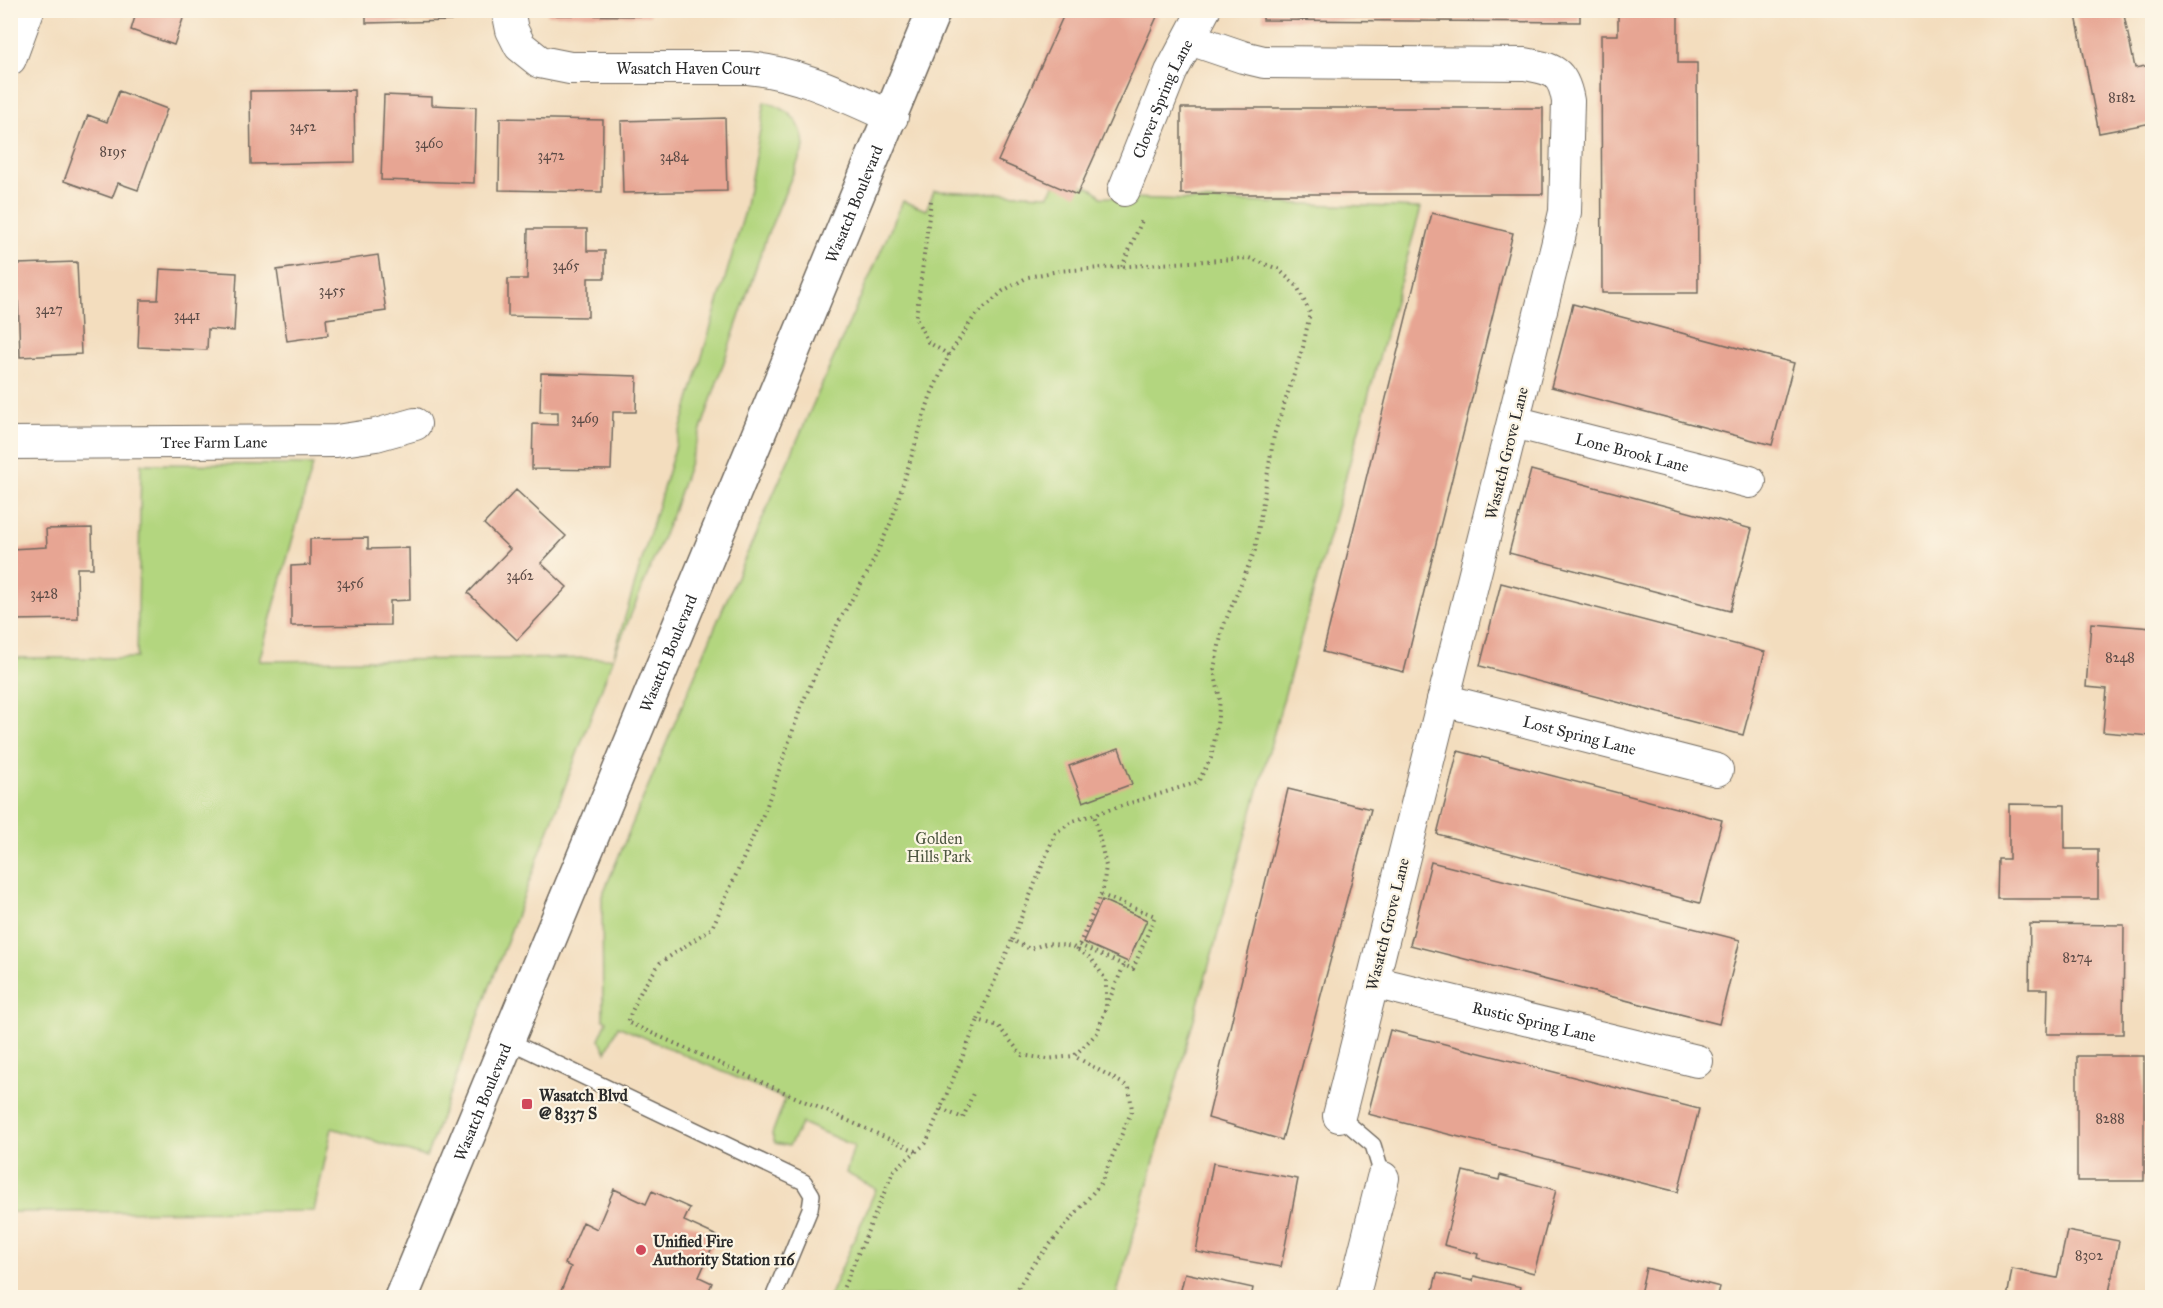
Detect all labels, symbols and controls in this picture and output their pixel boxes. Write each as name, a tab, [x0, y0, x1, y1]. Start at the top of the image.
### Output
street label: Clover Spring Lane	[1129, 36, 1197, 161]
street label: Wasatch Haven Court	[616, 59, 762, 80]
house number: 8182	[2108, 89, 2136, 106]
house number: 3452	[290, 118, 317, 135]
house number: 3460	[415, 135, 443, 152]
house number: 8195	[100, 143, 127, 160]
street label: Wasatch Boulevard	[821, 143, 887, 266]
house number: 3472	[537, 147, 565, 164]
house number: 3484	[660, 148, 690, 165]
house number: 3465	[552, 257, 580, 274]
house number: 3455	[319, 282, 346, 299]
house number: 3427	[35, 301, 63, 318]
house number: 3441	[174, 307, 201, 324]
street label: Wasatch Grove Lane	[1481, 385, 1532, 521]
house number: 3469	[571, 410, 599, 427]
street label: Lone Brook Lane	[1573, 429, 1691, 476]
street label: Tree Farm Lane	[160, 432, 268, 452]
house number: 3462	[506, 567, 534, 584]
house number: 3456	[336, 575, 364, 592]
house number: 3428	[30, 585, 58, 602]
street label: Wasatch Boulevard	[636, 592, 701, 715]
house number: 8248	[2105, 649, 2135, 666]
street label: Lost Spring Lane	[1521, 712, 1638, 759]
park label: Golden Hills Park	[906, 829, 972, 866]
street label: Wasatch Grove Lane	[1362, 856, 1413, 992]
house number: 8274	[2063, 949, 2093, 966]
street label: Rustic Spring Lane	[1470, 998, 1598, 1046]
street label: Wasatch Boulevard	[450, 1041, 515, 1164]
place label: Wasatch Blvd @ 8337 S	[539, 1086, 629, 1124]
marker: Wasatch Blvd @ 8337 S	[520, 1097, 534, 1111]
house number: 8288	[2095, 1110, 2125, 1127]
place label: Unified Fire Authority Station 116	[652, 1232, 795, 1270]
marker: Unified Fire Authority Station 116	[634, 1243, 648, 1257]
house number: 8302	[2075, 1247, 2103, 1264]

